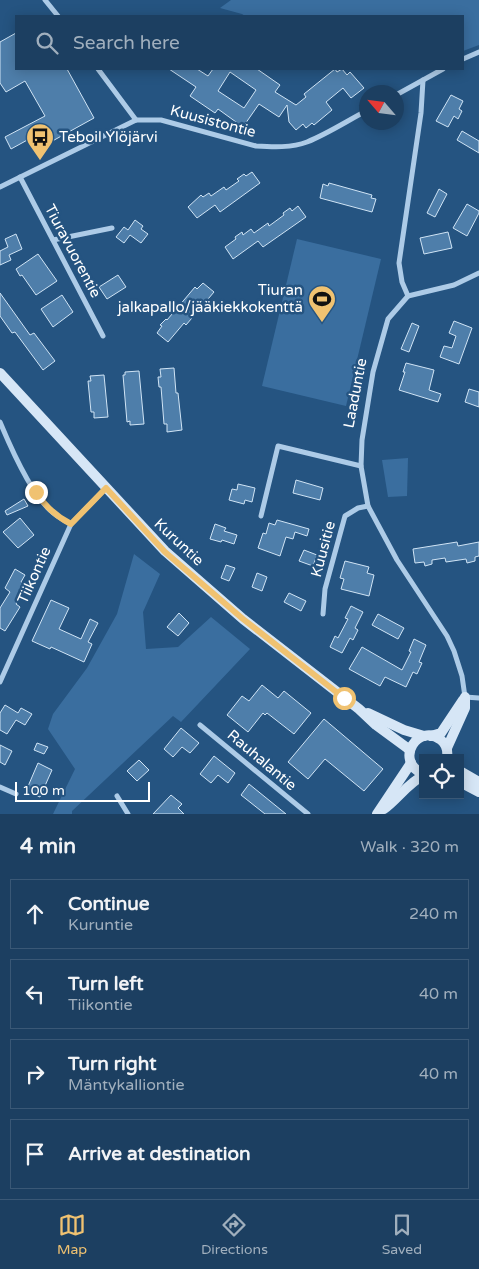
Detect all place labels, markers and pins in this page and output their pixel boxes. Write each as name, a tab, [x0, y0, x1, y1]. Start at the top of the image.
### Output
bus stop icon: Teboil Ylöjärvi	[25, 122, 55, 161]
place label: Teboil Ylöjärvi	[59, 128, 158, 146]
place label: Tiuran jalkapallo/jääkiekkokenttä	[117, 281, 303, 316]
sports icon: Tiuran jalkapallo/jääkiekkokenttä	[307, 284, 337, 323]

